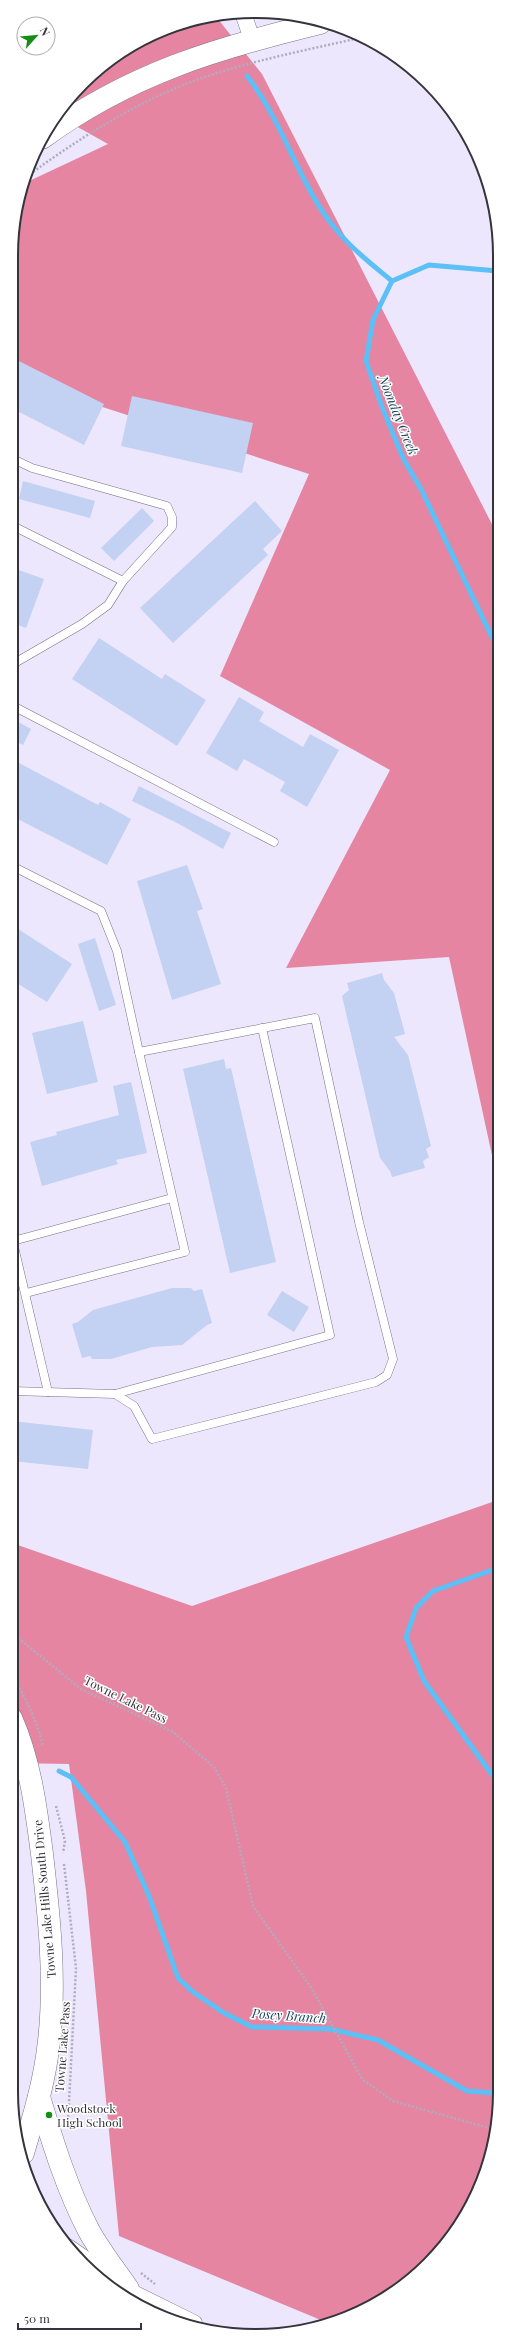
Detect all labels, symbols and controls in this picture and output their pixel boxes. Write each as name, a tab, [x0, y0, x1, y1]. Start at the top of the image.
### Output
north arrow	[16, 16, 56, 56]
text: N	[37, 24, 54, 38]
water label: Noonday Creek	[375, 372, 423, 458]
street label: Towne Lake Pass	[82, 1672, 170, 1726]
street label: Towne Lake Hills South Drive	[29, 1819, 59, 1979]
street label: Towne Lake Pass	[51, 2001, 73, 2093]
water label: Posey Branch	[250, 2004, 327, 2026]
place label: Woodstock High School	[56, 2100, 122, 2130]
marker: Woodstock High School	[44, 2110, 54, 2120]
scale bar	[18, 2305, 141, 2331]
text: 50 m	[24, 2310, 50, 2326]

